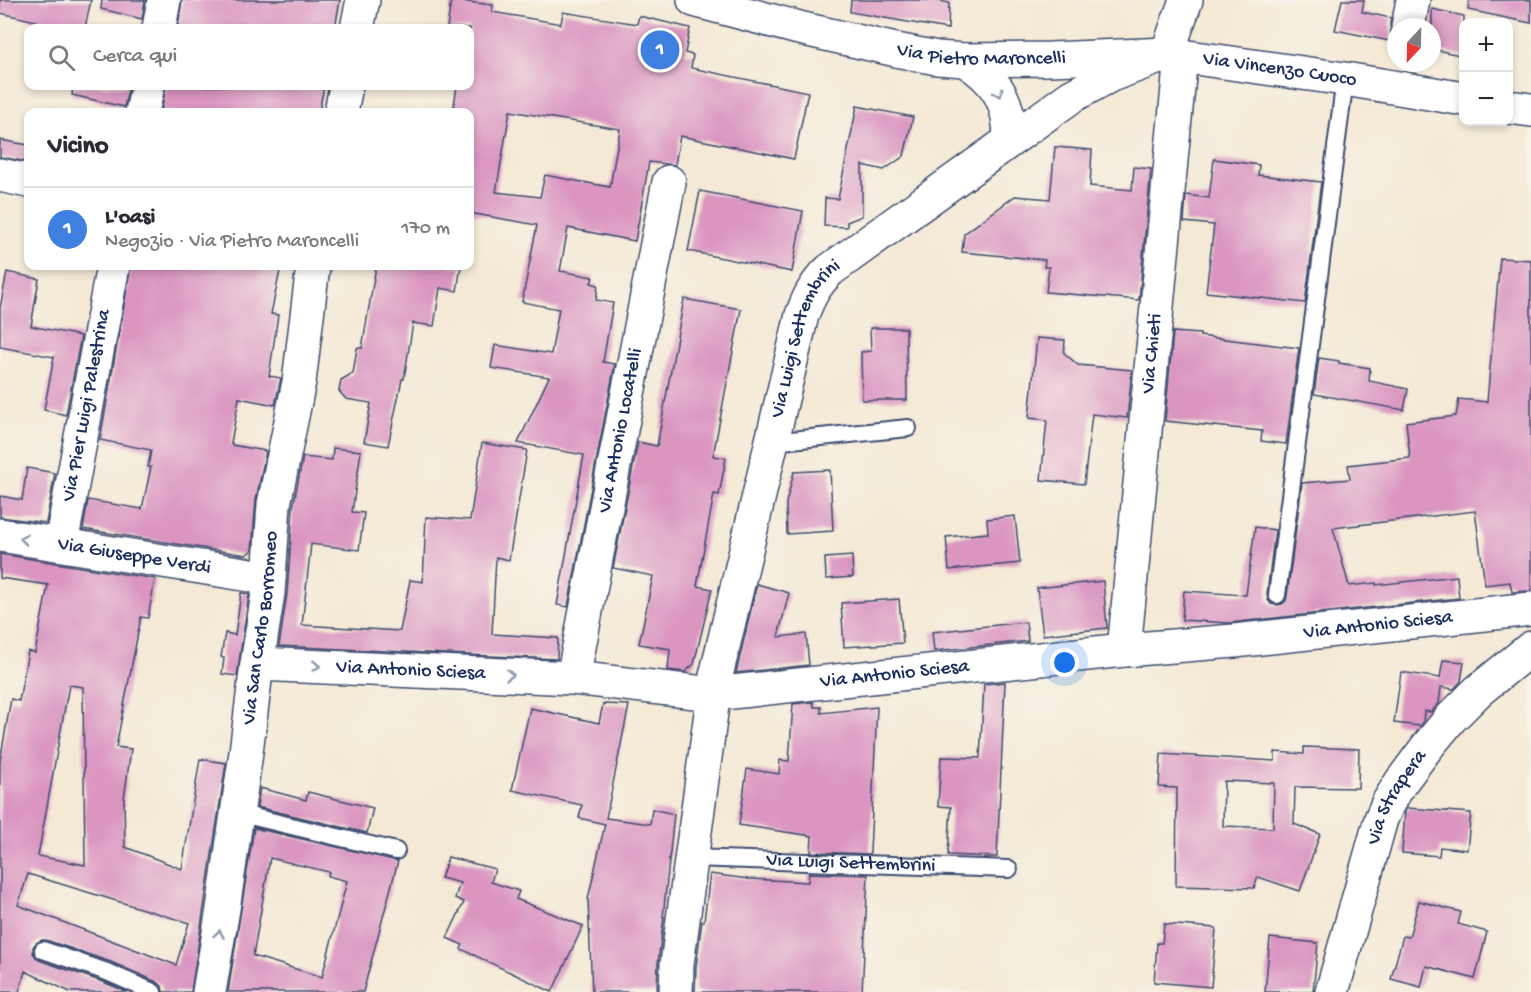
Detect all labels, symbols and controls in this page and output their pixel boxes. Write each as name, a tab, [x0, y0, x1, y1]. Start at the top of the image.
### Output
north arrow	[1387, 18, 1441, 72]
map controls	[1459, 18, 1513, 126]
button: +	[1459, 18, 1513, 72]
search box	[24, 24, 474, 90]
pin: 1	[640, 28, 680, 72]
street label: Via Pietro Maroncelli	[894, 39, 1066, 72]
icon: search	[45, 41, 78, 74]
text: Cerca qui	[93, 44, 177, 70]
street label: Via Vincenzo Cuoco	[1201, 48, 1358, 92]
button: −	[1459, 72, 1513, 126]
one-way arrow	[992, 87, 1003, 98]
text: Vicino	[48, 132, 108, 163]
text: L'oasi	[105, 205, 155, 231]
text: 1	[63, 218, 72, 241]
text: 170 m	[401, 218, 450, 241]
text: Negozio · Via Pietro Maroncelli	[105, 231, 359, 254]
street label: Via Luigi Settembrini	[766, 255, 845, 421]
street label: Via Pier Luigi Palestrina	[58, 307, 116, 504]
street label: Via Chieti	[1137, 312, 1168, 395]
street label: Via Antonio Locatelli	[593, 346, 648, 516]
street label: Via San Carlo Borromeo	[238, 530, 284, 727]
one-way arrow	[20, 533, 29, 545]
street label: Via Giuseppe Verdi	[55, 533, 213, 580]
street label: Via Antonio Sciesa	[1302, 606, 1455, 645]
your location	[1050, 648, 1079, 677]
street label: Via Antonio Sciesa	[818, 655, 971, 694]
street label: Via Antonio Sciesa	[335, 656, 487, 686]
one-way arrow	[311, 660, 320, 673]
one-way arrow	[506, 669, 515, 682]
street label: Via Strapera	[1362, 745, 1433, 849]
street label: Via Luigi Settembrini	[765, 849, 936, 878]
one-way arrow	[212, 930, 225, 940]

